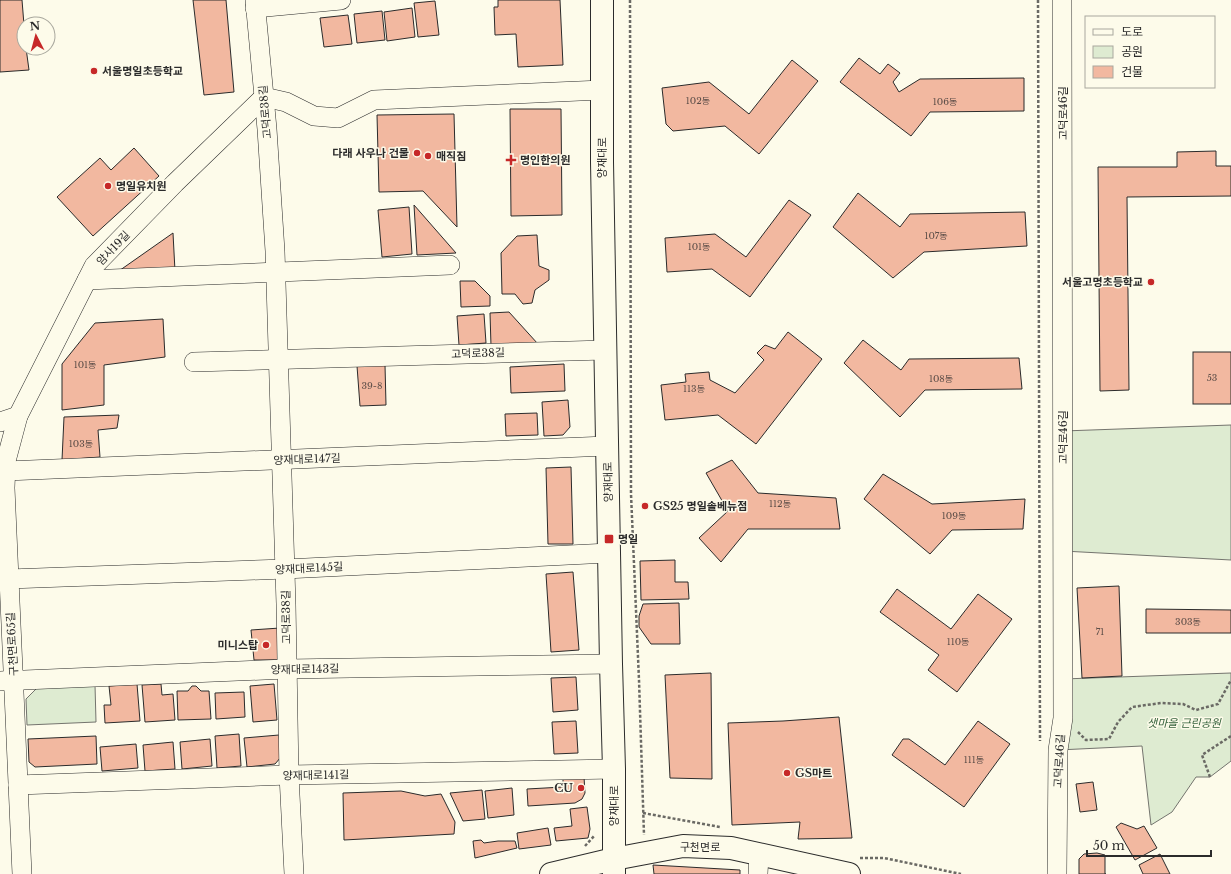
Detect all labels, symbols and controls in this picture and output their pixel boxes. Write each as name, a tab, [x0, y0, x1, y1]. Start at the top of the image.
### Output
north arrow	[16, 16, 56, 56]
legend	[1085, 16, 1215, 88]
text: N	[29, 18, 41, 34]
text: 도로	[1121, 24, 1143, 39]
text: 공원	[1121, 44, 1143, 59]
place label: 서울명일초등학교	[102, 64, 183, 78]
text: 건물	[1121, 64, 1143, 79]
marker: 서울명일초등학교	[89, 66, 99, 76]
street label: 고덕로38길	[256, 85, 274, 139]
street label: 고덕로46길	[1056, 86, 1070, 140]
house number: 102동	[686, 95, 710, 106]
house number: 106동	[933, 96, 957, 107]
street label: 양재대로	[595, 138, 609, 178]
place label: 다래 사우나 건물	[332, 146, 409, 160]
marker: 다래 사우나 건물	[412, 148, 422, 158]
place label: 매직짐	[436, 149, 466, 163]
marker: 매직짐	[423, 151, 433, 161]
place label: 명인한의원	[520, 153, 571, 167]
marker: 명인한의원	[505, 154, 517, 166]
place label: 명일유치원	[116, 179, 167, 193]
marker: 명일유치원	[103, 181, 113, 191]
street label: 암사19길	[93, 228, 133, 268]
house number: 107동	[924, 230, 948, 241]
house number: 101동	[688, 241, 710, 252]
place label: 서울고명초등학교	[1062, 275, 1143, 289]
marker: 서울고명초등학교	[1146, 277, 1156, 287]
street label: 고덕로38길	[451, 345, 505, 361]
house number: 101동	[74, 359, 96, 370]
house number: 53	[1207, 372, 1217, 383]
house number: 108동	[929, 373, 953, 384]
house number: 39-8	[362, 380, 382, 391]
house number: 113동	[683, 383, 705, 394]
street label: 고덕로46길	[1056, 410, 1070, 464]
house number: 103동	[69, 438, 93, 449]
street label: 양재대로147길	[273, 451, 341, 467]
street label: 양재대로	[601, 462, 615, 502]
house number: 112동	[769, 498, 791, 509]
place label: GS25 명일솔베뉴점	[653, 499, 747, 513]
marker: GS25 명일솔베뉴점	[640, 501, 650, 511]
house number: 109동	[942, 510, 966, 521]
place label: 명일	[618, 532, 638, 546]
marker: 명일	[603, 533, 615, 545]
street label: 양재대로145길	[275, 559, 343, 577]
street label: 고덕로38길	[279, 590, 293, 644]
street label: 구천면로65길	[3, 612, 21, 676]
house number: 303동	[1175, 616, 1201, 627]
house number: 71	[1096, 626, 1104, 637]
house number: 110동	[947, 636, 969, 647]
place label: 미니스탑	[218, 638, 258, 652]
marker: 미니스탑	[261, 640, 271, 650]
street label: 양재대로143길	[271, 661, 339, 677]
park label: 샛마을 근린공원	[1147, 716, 1222, 730]
street label: 고덕로46길	[1051, 734, 1067, 788]
house number: 111동	[964, 754, 984, 765]
place label: GS마트	[795, 766, 832, 780]
street label: 양재대로141길	[282, 767, 350, 783]
marker: GS마트	[782, 768, 792, 778]
place label: CU	[554, 781, 573, 795]
marker: CU	[576, 783, 586, 793]
street label: 양재대로	[607, 786, 621, 826]
scale bar	[1087, 832, 1211, 858]
text: 50 m	[1093, 838, 1125, 853]
street label: 구천면로	[680, 840, 720, 854]

